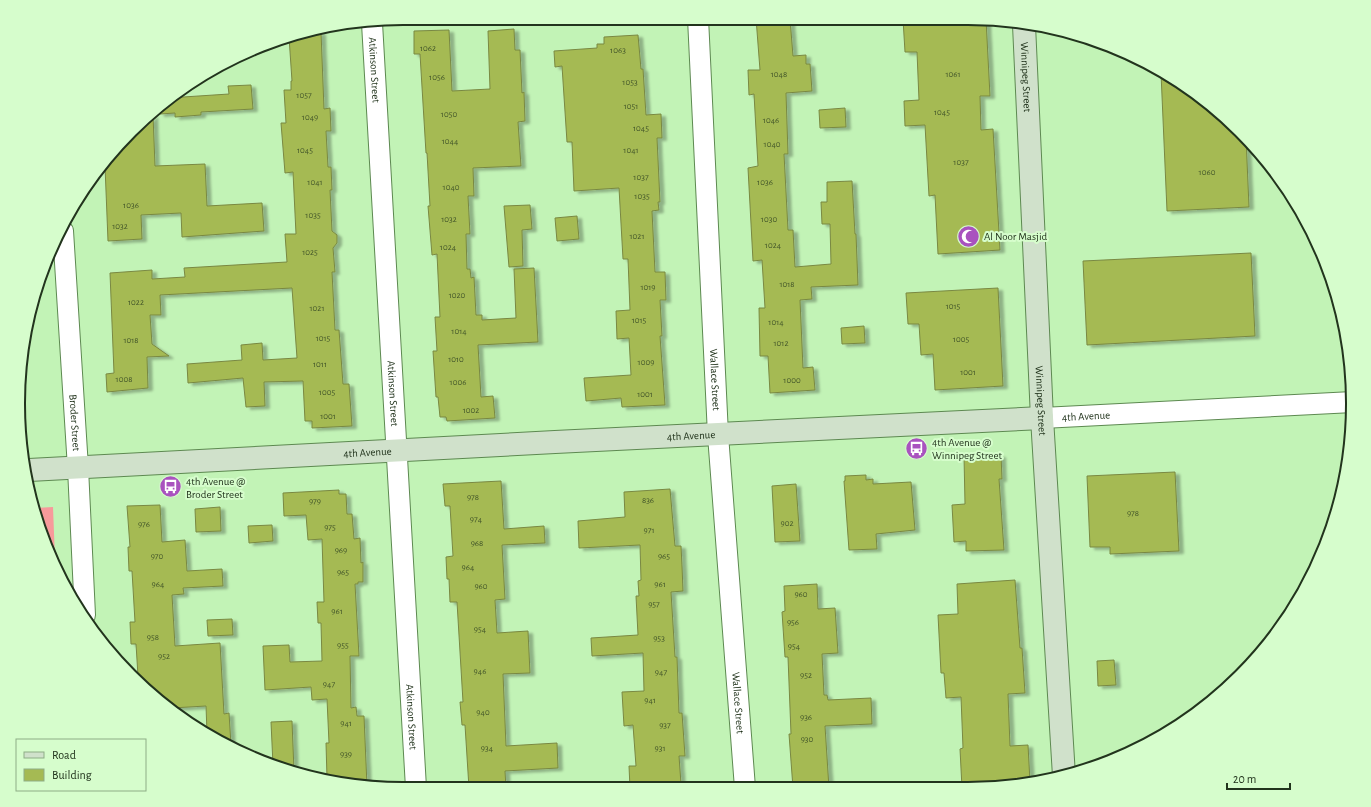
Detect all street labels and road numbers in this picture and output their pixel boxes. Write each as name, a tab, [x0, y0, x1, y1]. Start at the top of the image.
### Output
street label: Atkinson Street	[367, 37, 382, 104]
street label: Winnipeg Street	[1019, 42, 1033, 113]
street label: Wallace Street	[708, 348, 722, 411]
street label: Atkinson Street	[385, 360, 400, 427]
street label: Winnipeg Street	[1034, 365, 1048, 436]
street label: Broder Street	[67, 394, 82, 452]
street label: 4th Avenue	[1061, 410, 1110, 423]
street label: 4th Avenue	[667, 429, 716, 442]
street label: 4th Avenue	[343, 446, 392, 459]
street label: Wallace Street	[730, 671, 746, 735]
street label: Atkinson Street	[404, 684, 419, 751]

